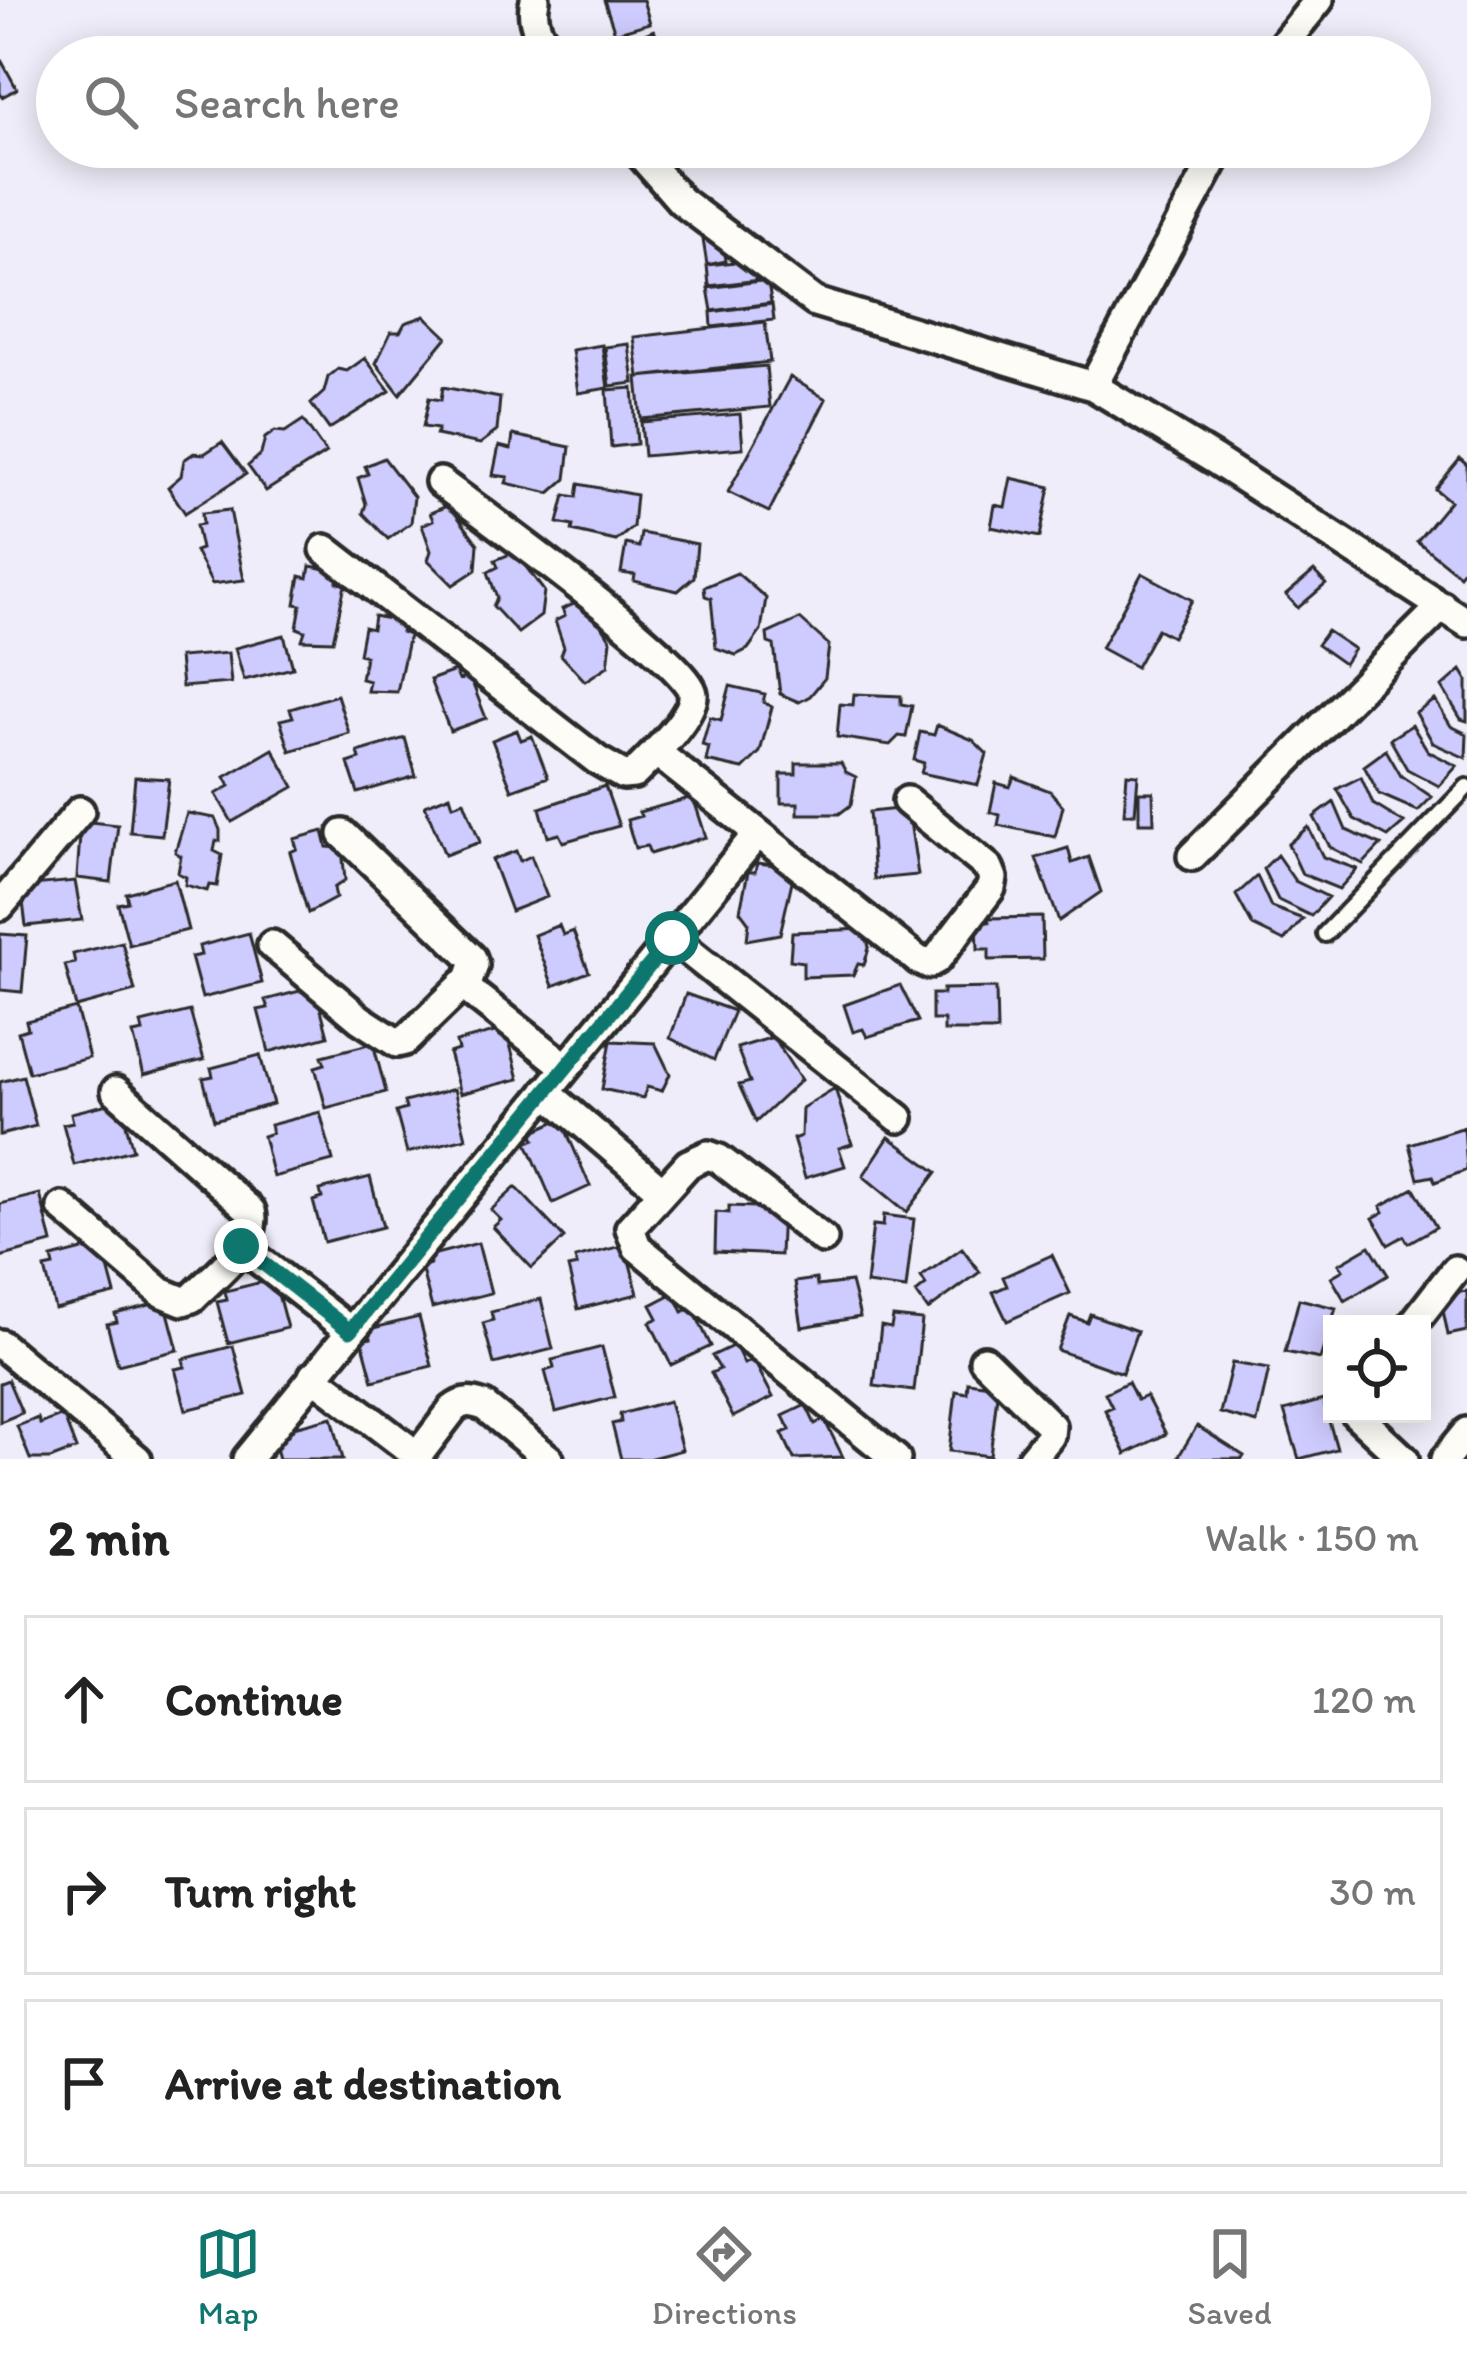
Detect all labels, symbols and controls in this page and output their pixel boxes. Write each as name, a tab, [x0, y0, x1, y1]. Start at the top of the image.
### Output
search box	[36, 36, 1431, 168]
icon: search	[78, 69, 144, 135]
text: Search here	[174, 75, 400, 129]
route start	[645, 911, 699, 965]
route end	[214, 1219, 268, 1273]
map controls	[1323, 1315, 1431, 1423]
button: locate	[1323, 1315, 1431, 1423]
text: 2 min	[48, 1507, 169, 1568]
text: Walk · 150 m	[1205, 1514, 1419, 1561]
icon: ahead	[51, 1666, 117, 1732]
text: Continue	[165, 1672, 343, 1726]
text: 120 m	[1312, 1676, 1416, 1723]
icon: right	[51, 1858, 117, 1924]
text: Turn right	[165, 1864, 356, 1918]
text: 30 m	[1329, 1868, 1416, 1915]
icon: arrive	[51, 2050, 117, 2116]
text: Arrive at destination	[165, 2056, 561, 2110]
tab: Map	[195, 2221, 261, 2332]
tab: Directions	[652, 2221, 797, 2332]
tab: Saved	[1188, 2221, 1272, 2332]

